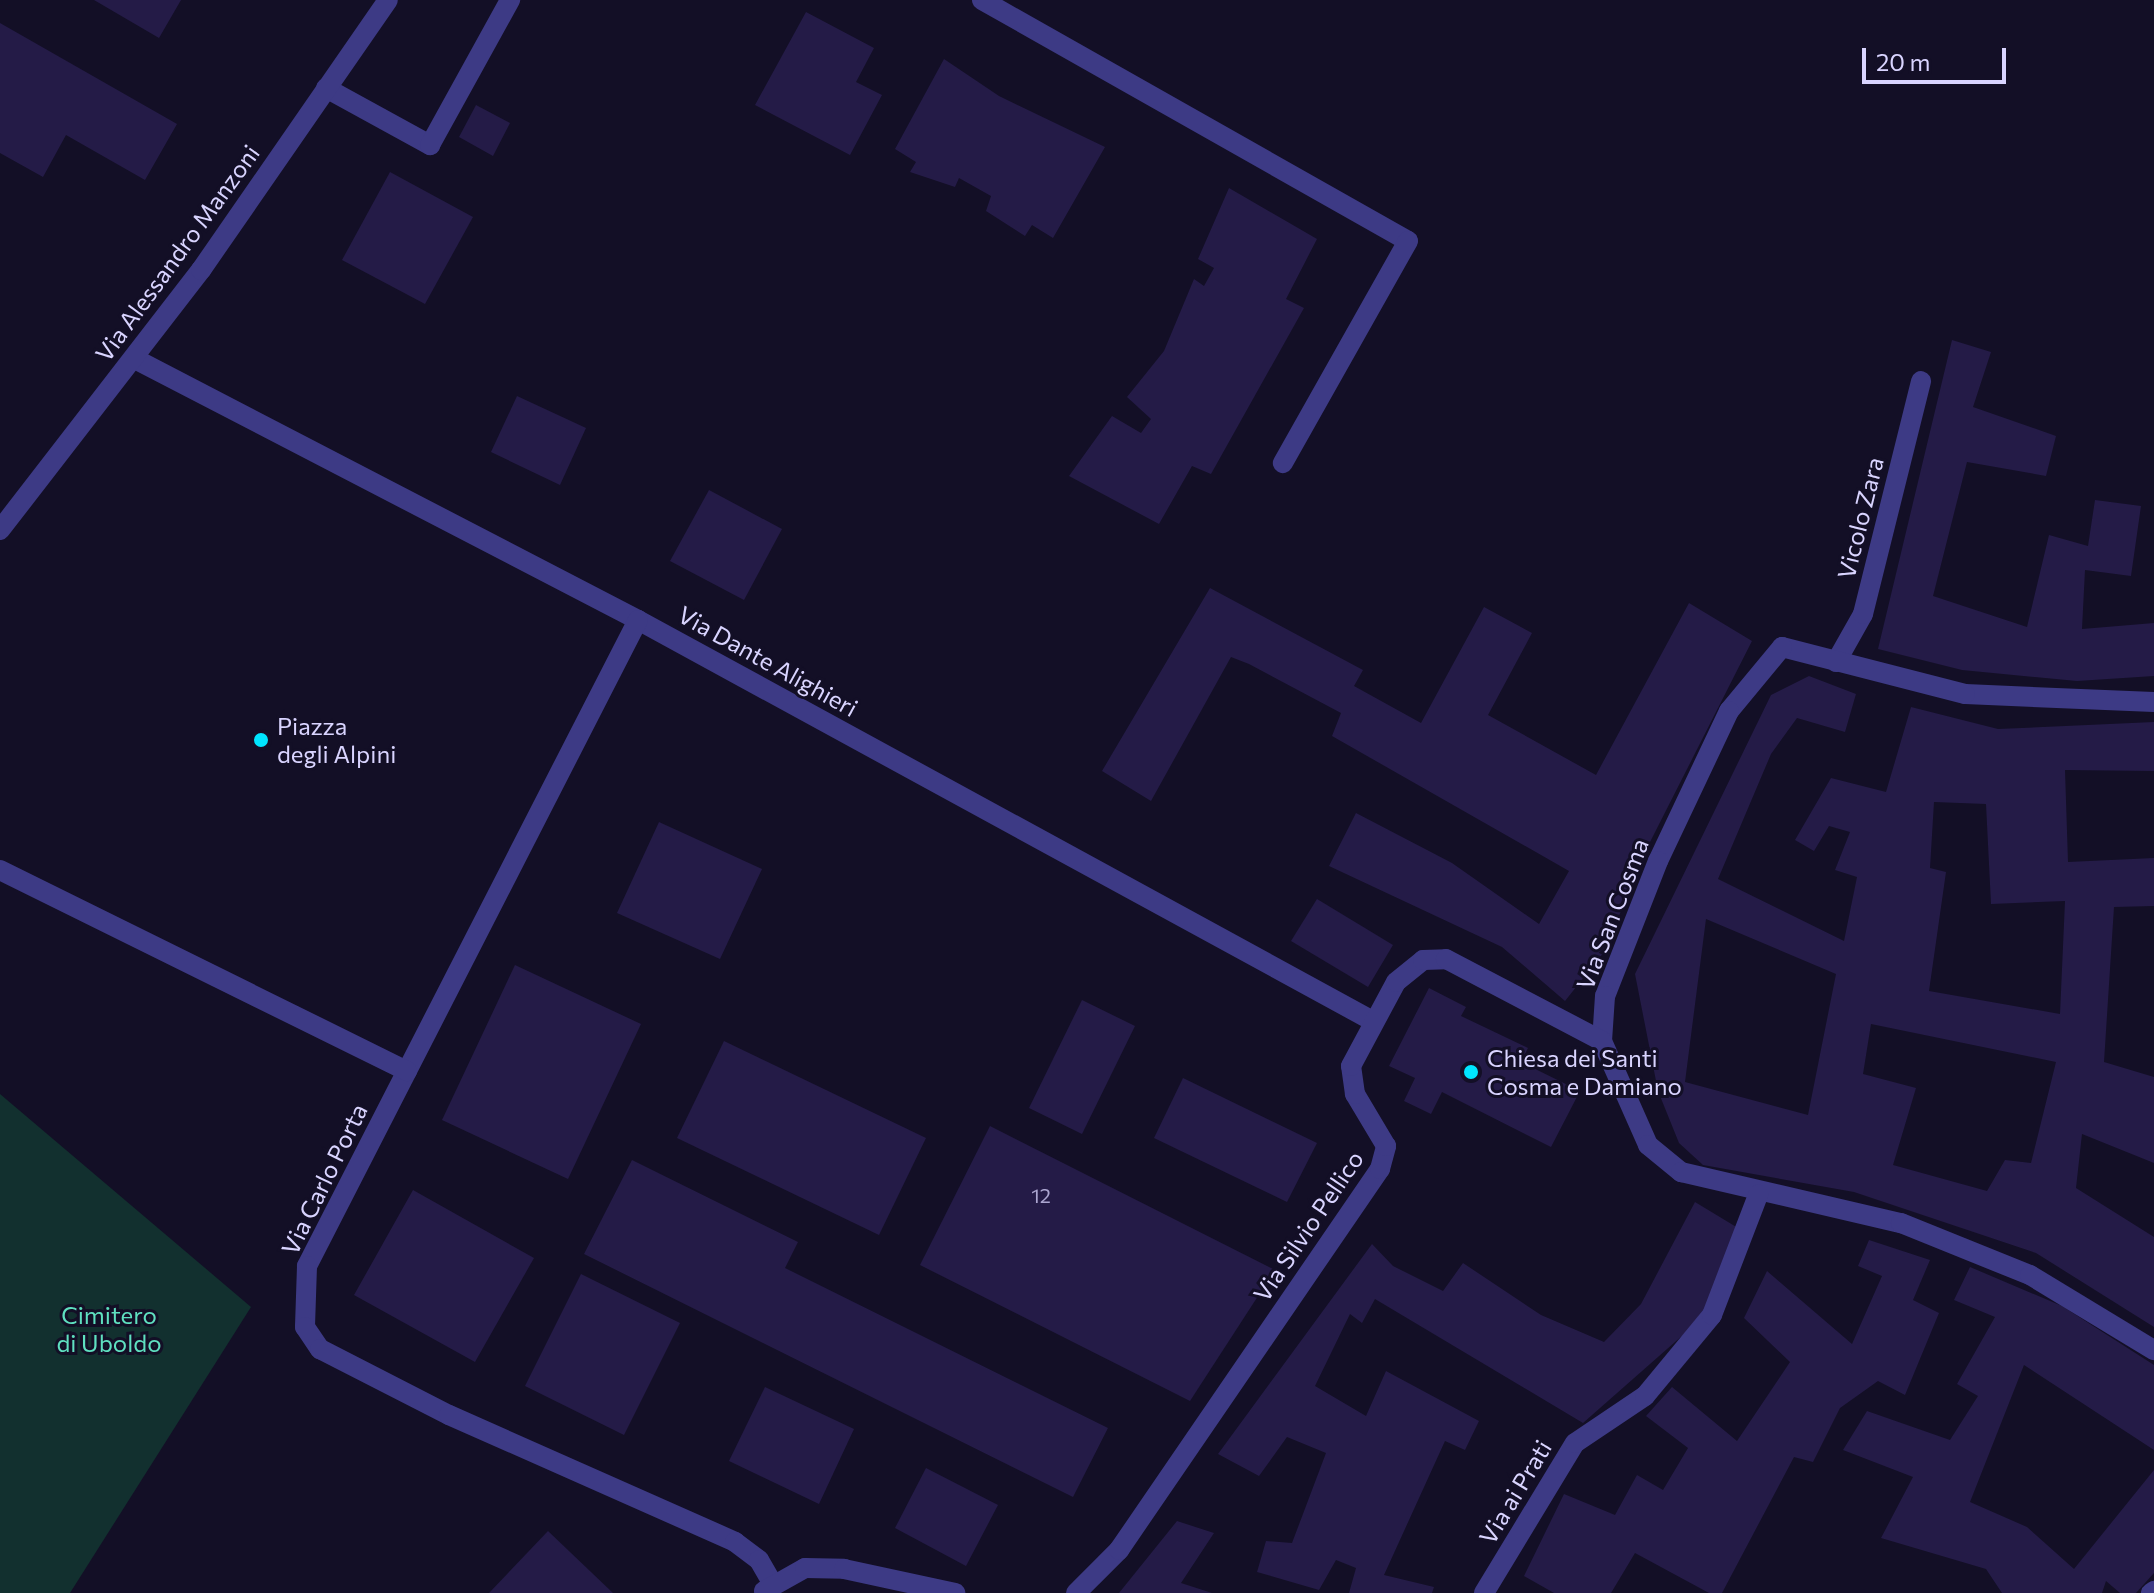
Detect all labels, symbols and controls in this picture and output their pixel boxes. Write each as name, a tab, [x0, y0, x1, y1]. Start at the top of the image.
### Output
scale bar	[1866, 32, 2010, 82]
text: 20 m	[1876, 47, 1930, 76]
street label: Via Alessandro Manzoni	[89, 139, 265, 367]
street label: Vicolo Zara	[1831, 454, 1889, 582]
street label: Via Dante Alighieri	[673, 600, 863, 722]
place label: Piazza degli Alpini	[277, 712, 396, 768]
marker: Piazza degli Alpini	[252, 731, 270, 749]
street label: Via San Cosma	[1570, 834, 1654, 994]
place label: Chiesa dei Santi Cosma e Damiano	[1487, 1044, 1682, 1100]
marker: Chiesa dei Santi Cosma e Damiano	[1462, 1063, 1480, 1081]
street label: Via Carlo Porta	[275, 1099, 373, 1259]
street label: Via Silvio Pellico	[1247, 1145, 1369, 1307]
house number: 12	[1031, 1183, 1051, 1207]
park label: Cimitero di Uboldo	[57, 1301, 161, 1357]
street label: Via ai Prati	[1473, 1435, 1557, 1549]

